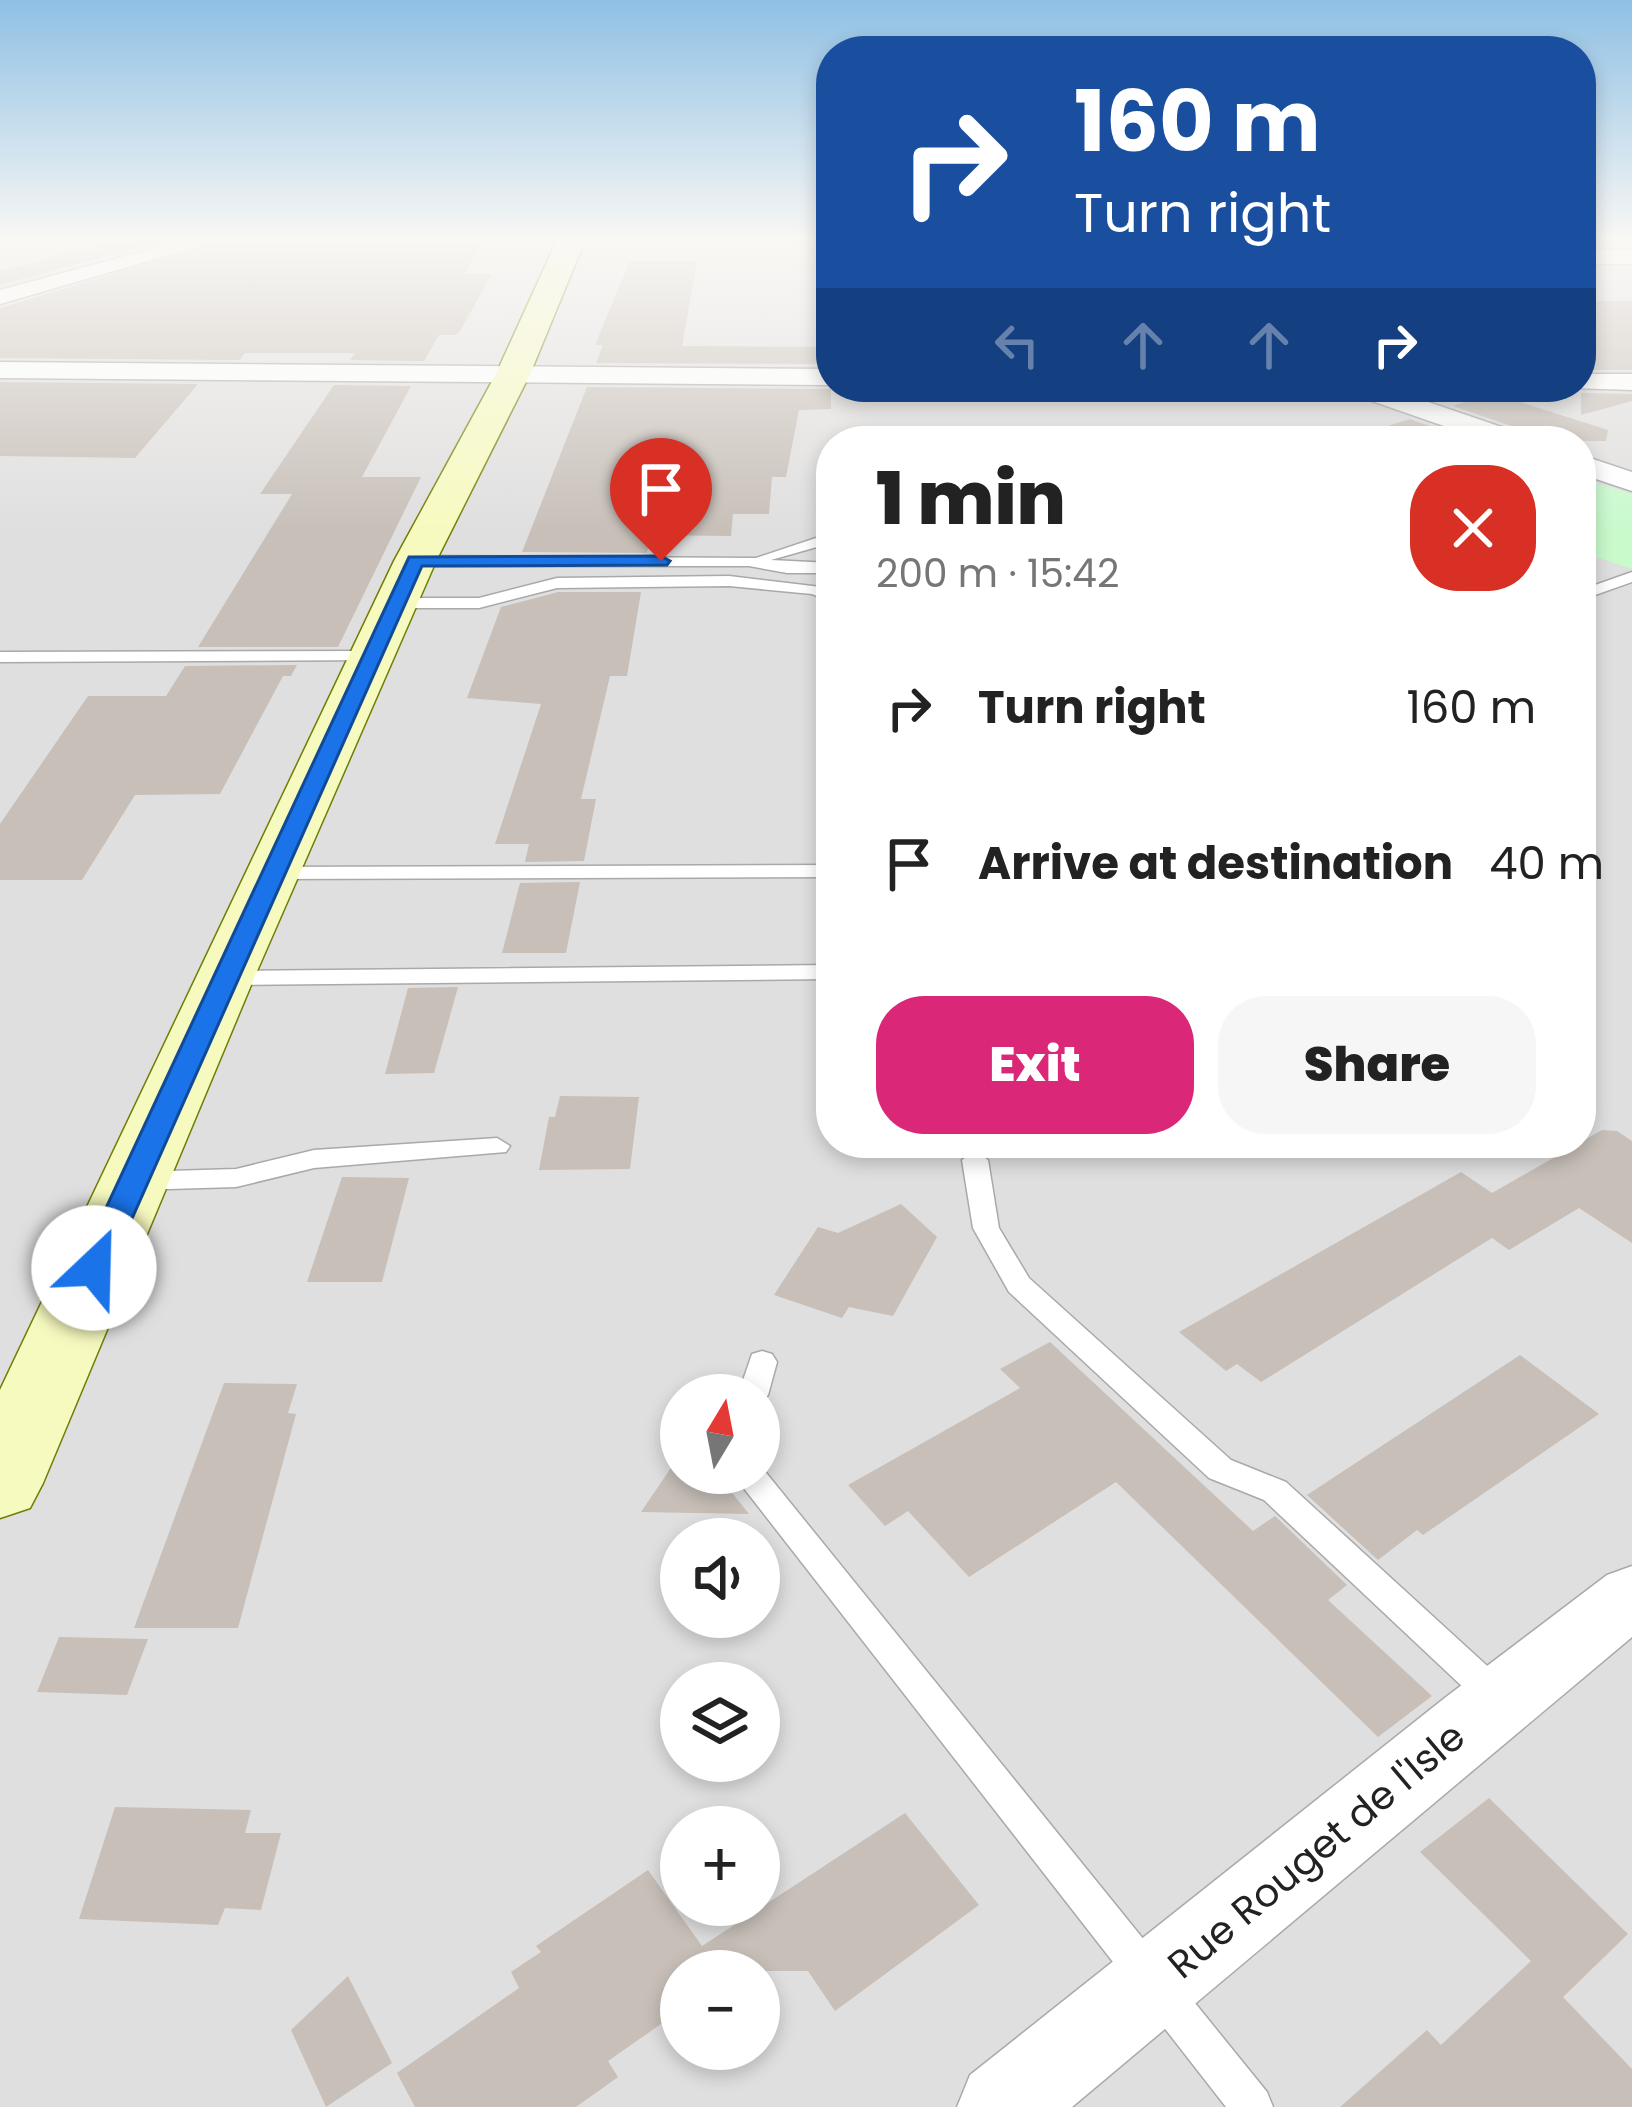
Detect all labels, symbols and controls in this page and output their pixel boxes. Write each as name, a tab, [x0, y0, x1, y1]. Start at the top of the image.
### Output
text: 160 m	[1074, 63, 1321, 180]
icon: right	[876, 84, 1032, 240]
text: Turn right	[1074, 175, 1331, 251]
icon: left	[984, 312, 1050, 378]
icon: ahead	[1110, 312, 1176, 378]
icon: ahead	[1236, 312, 1302, 378]
icon: right	[1362, 312, 1428, 378]
pin	[610, 438, 712, 561]
text: 1 min	[876, 448, 1066, 549]
icon: arrive	[628, 456, 694, 522]
button: close	[1410, 465, 1536, 591]
text: 200 m · 15:42	[876, 546, 1119, 601]
icon: right	[876, 675, 942, 741]
text: Turn right	[978, 676, 1206, 739]
text: 160 m	[1406, 676, 1536, 739]
icon: arrive	[876, 831, 942, 897]
text: Arrive at destination	[978, 832, 1453, 895]
text: 40 m	[1489, 832, 1604, 895]
button: Exit	[876, 996, 1194, 1134]
button: Share	[1218, 996, 1536, 1134]
position arrow	[31, 1205, 157, 1331]
north arrow	[660, 1374, 780, 1494]
map controls	[660, 1374, 780, 2070]
button: sound	[660, 1518, 780, 1638]
button: layers	[660, 1662, 780, 1782]
street label: Rue Rouget de l'Isle	[1156, 1710, 1477, 1991]
button: +	[660, 1806, 780, 1926]
button: −	[660, 1950, 780, 2070]

